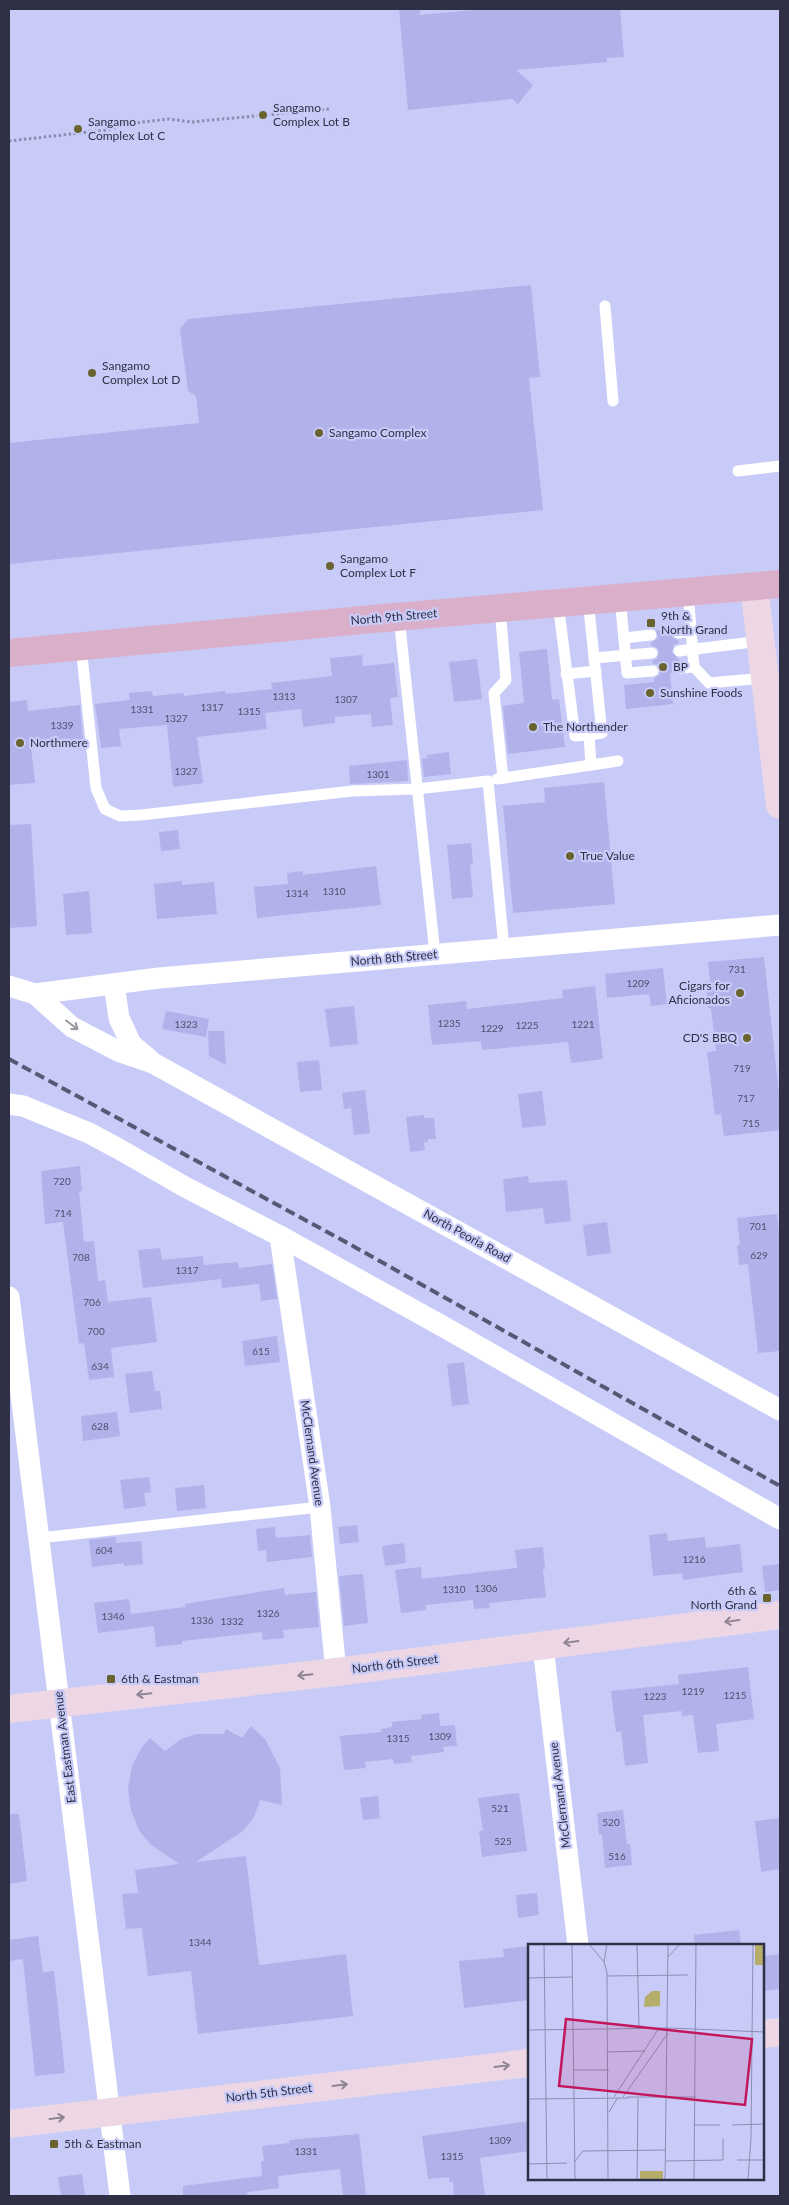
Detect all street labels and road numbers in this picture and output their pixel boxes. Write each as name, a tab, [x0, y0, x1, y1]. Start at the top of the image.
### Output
street label: North 9th Street	[350, 605, 439, 628]
street label: North 8th Street	[350, 946, 439, 969]
street label: North Peoria Road	[421, 1205, 513, 1266]
street label: McClernand Avenue	[298, 1399, 327, 1507]
street label: North 6th Street	[351, 1651, 440, 1676]
street label: East Eastman Avenue	[50, 1690, 79, 1804]
street label: McClernand Avenue	[546, 1741, 573, 1849]
street label: North 5th Street	[225, 2080, 314, 2105]

